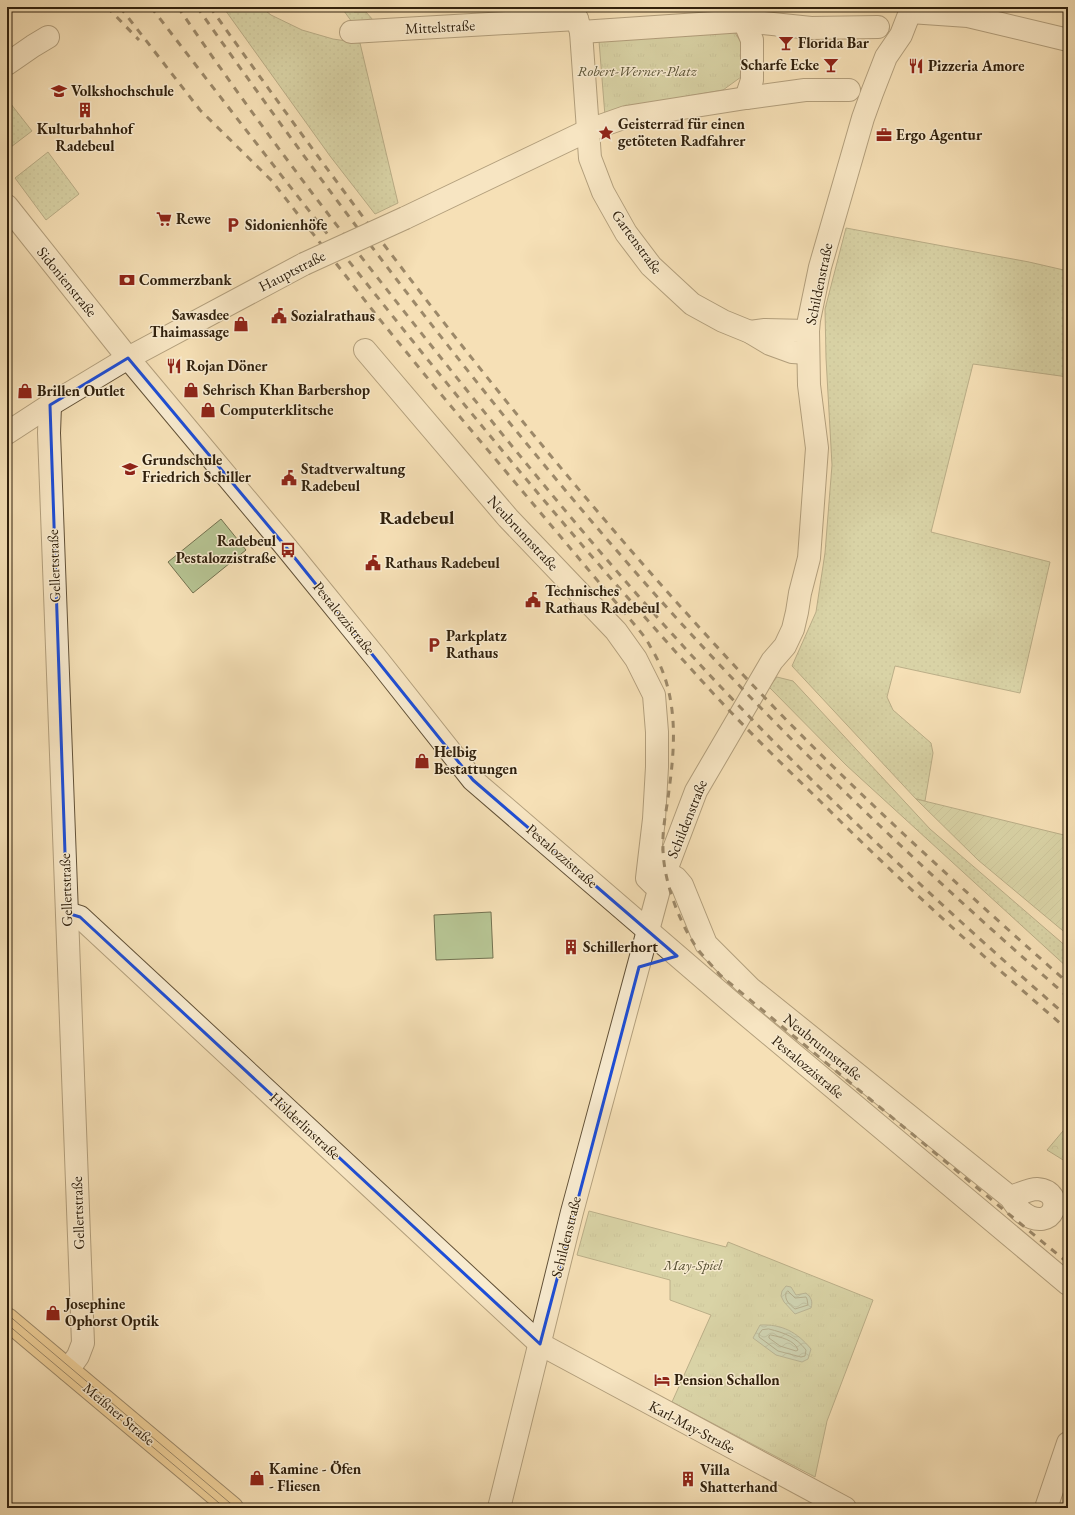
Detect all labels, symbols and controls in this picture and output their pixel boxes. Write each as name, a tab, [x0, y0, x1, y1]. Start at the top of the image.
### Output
street label: Mittelstraße	[405, 15, 476, 38]
place label: Florida Bar	[798, 33, 870, 52]
bar icon: Florida Bar	[777, 34, 795, 52]
place label: Scharfe Ecke	[741, 55, 819, 74]
bar icon: Scharfe Ecke	[822, 56, 840, 74]
place label: Pizzeria Amore	[928, 56, 1024, 75]
restaurant icon: Pizzeria Amore	[907, 57, 925, 75]
park label: Robert-Werner-Platz	[577, 61, 698, 80]
place label: Volkshochschule	[71, 81, 174, 100]
school or university icon: Volkshochschule	[50, 82, 68, 100]
building icon: Kulturbahnhof Radebeul	[76, 101, 94, 119]
place label: Geisterrad für einen getöteten Radfahrer	[618, 114, 746, 150]
place label: Kulturbahnhof Radebeul	[37, 119, 136, 155]
place icon: Geisterrad für einen getöteten Radfahrer	[597, 124, 615, 142]
place label: Ergo Agentur	[896, 125, 983, 144]
office icon: Ergo Agentur	[875, 126, 893, 144]
street label: Gartenstraße	[608, 206, 667, 277]
place label: Rewe	[176, 209, 211, 228]
supermarket icon: Rewe	[155, 210, 173, 228]
place label: Sidonienhöfe	[245, 215, 327, 234]
parking icon: Sidonienhöfe	[224, 216, 242, 234]
street label: Schildenstraße	[801, 241, 837, 327]
street label: Sidonienstraße	[33, 243, 102, 321]
street label: Hauptstraße	[255, 246, 329, 295]
place label: Commerzbank	[139, 270, 233, 289]
bank icon: Commerzbank	[118, 271, 136, 289]
place label: Sawasdee Thaimassage	[150, 305, 229, 341]
place label: Sozialrathaus	[291, 306, 375, 325]
public building icon: Sozialrathaus	[270, 307, 288, 325]
shop icon: Sawasdee Thaimassage	[232, 315, 250, 333]
place label: Rojan Döner	[186, 356, 268, 375]
restaurant icon: Rojan Döner	[165, 357, 183, 375]
place label: Sehrisch Khan Barbershop	[203, 380, 370, 399]
place label: Brillen Outlet	[37, 381, 125, 400]
shop icon: Sehrisch Khan Barbershop	[182, 381, 200, 399]
shop icon: Brillen Outlet	[16, 382, 34, 400]
place label: Computerklitsche	[220, 400, 334, 419]
shop icon: Computerklitsche	[199, 401, 217, 419]
place label: Grundschule Friedrich Schiller	[142, 450, 252, 486]
place label: Stadtverwaltung Radebeul	[301, 459, 406, 495]
school or university icon: Grundschule Friedrich Schiller	[121, 460, 139, 478]
public building icon: Stadtverwaltung Radebeul	[280, 469, 298, 487]
street label: Neubrunnstraße	[484, 491, 563, 574]
district label: Radebeul	[380, 505, 455, 530]
street label: Gellertstraße	[43, 529, 64, 603]
place label: Radebeul Pestalozzistraße	[176, 531, 277, 567]
bus stop icon: Radebeul Pestalozzistraße	[279, 541, 297, 559]
place label: Rathaus Radebeul	[385, 553, 501, 572]
public building icon: Rathaus Radebeul	[364, 554, 382, 572]
street label: Pestalozzistraße	[309, 577, 380, 658]
place label: Technisches Rathaus Radebeul	[545, 581, 661, 617]
public building icon: Technisches Rathaus Radebeul	[524, 591, 542, 609]
place label: Parkplatz Rathaus	[446, 626, 507, 662]
parking icon: Parkplatz Rathaus	[425, 636, 443, 654]
place label: Helbig Bestattungen	[434, 742, 518, 778]
shop icon: Helbig Bestattungen	[413, 752, 431, 770]
street label: Schildenstraße	[662, 776, 711, 861]
street label: Pestalozzistraße	[523, 819, 602, 892]
street label: Gellertstraße	[55, 853, 76, 927]
place label: Schillerhort	[583, 937, 658, 956]
building icon: Schillerhort	[562, 938, 580, 956]
street label: Neubrunnstraße	[780, 1009, 867, 1084]
street label: Pestalozzistraße	[768, 1031, 849, 1102]
street label: Hölderlinstraße	[266, 1088, 345, 1164]
street label: Gellertstraße	[67, 1176, 88, 1250]
street label: Schildenstraße	[546, 1194, 585, 1280]
park label: May-Spiel	[663, 1255, 723, 1274]
place label: Josephine Ophorst Optik	[63, 1294, 160, 1330]
shop icon: Josephine Ophorst Optik	[44, 1304, 62, 1322]
place label: Pension Schallon	[674, 1370, 780, 1389]
hotel icon: Pension Schallon	[653, 1371, 671, 1389]
street label: Meißner Straße	[79, 1378, 159, 1449]
street label: Karl-May-Straße	[646, 1396, 739, 1457]
place label: Kamine - Öfen - Fliesen	[269, 1459, 362, 1495]
place label: Villa Shatterhand	[700, 1460, 779, 1496]
shop icon: Kamine - Öfen - Fliesen	[248, 1469, 266, 1487]
building icon: Villa Shatterhand	[679, 1470, 697, 1488]

